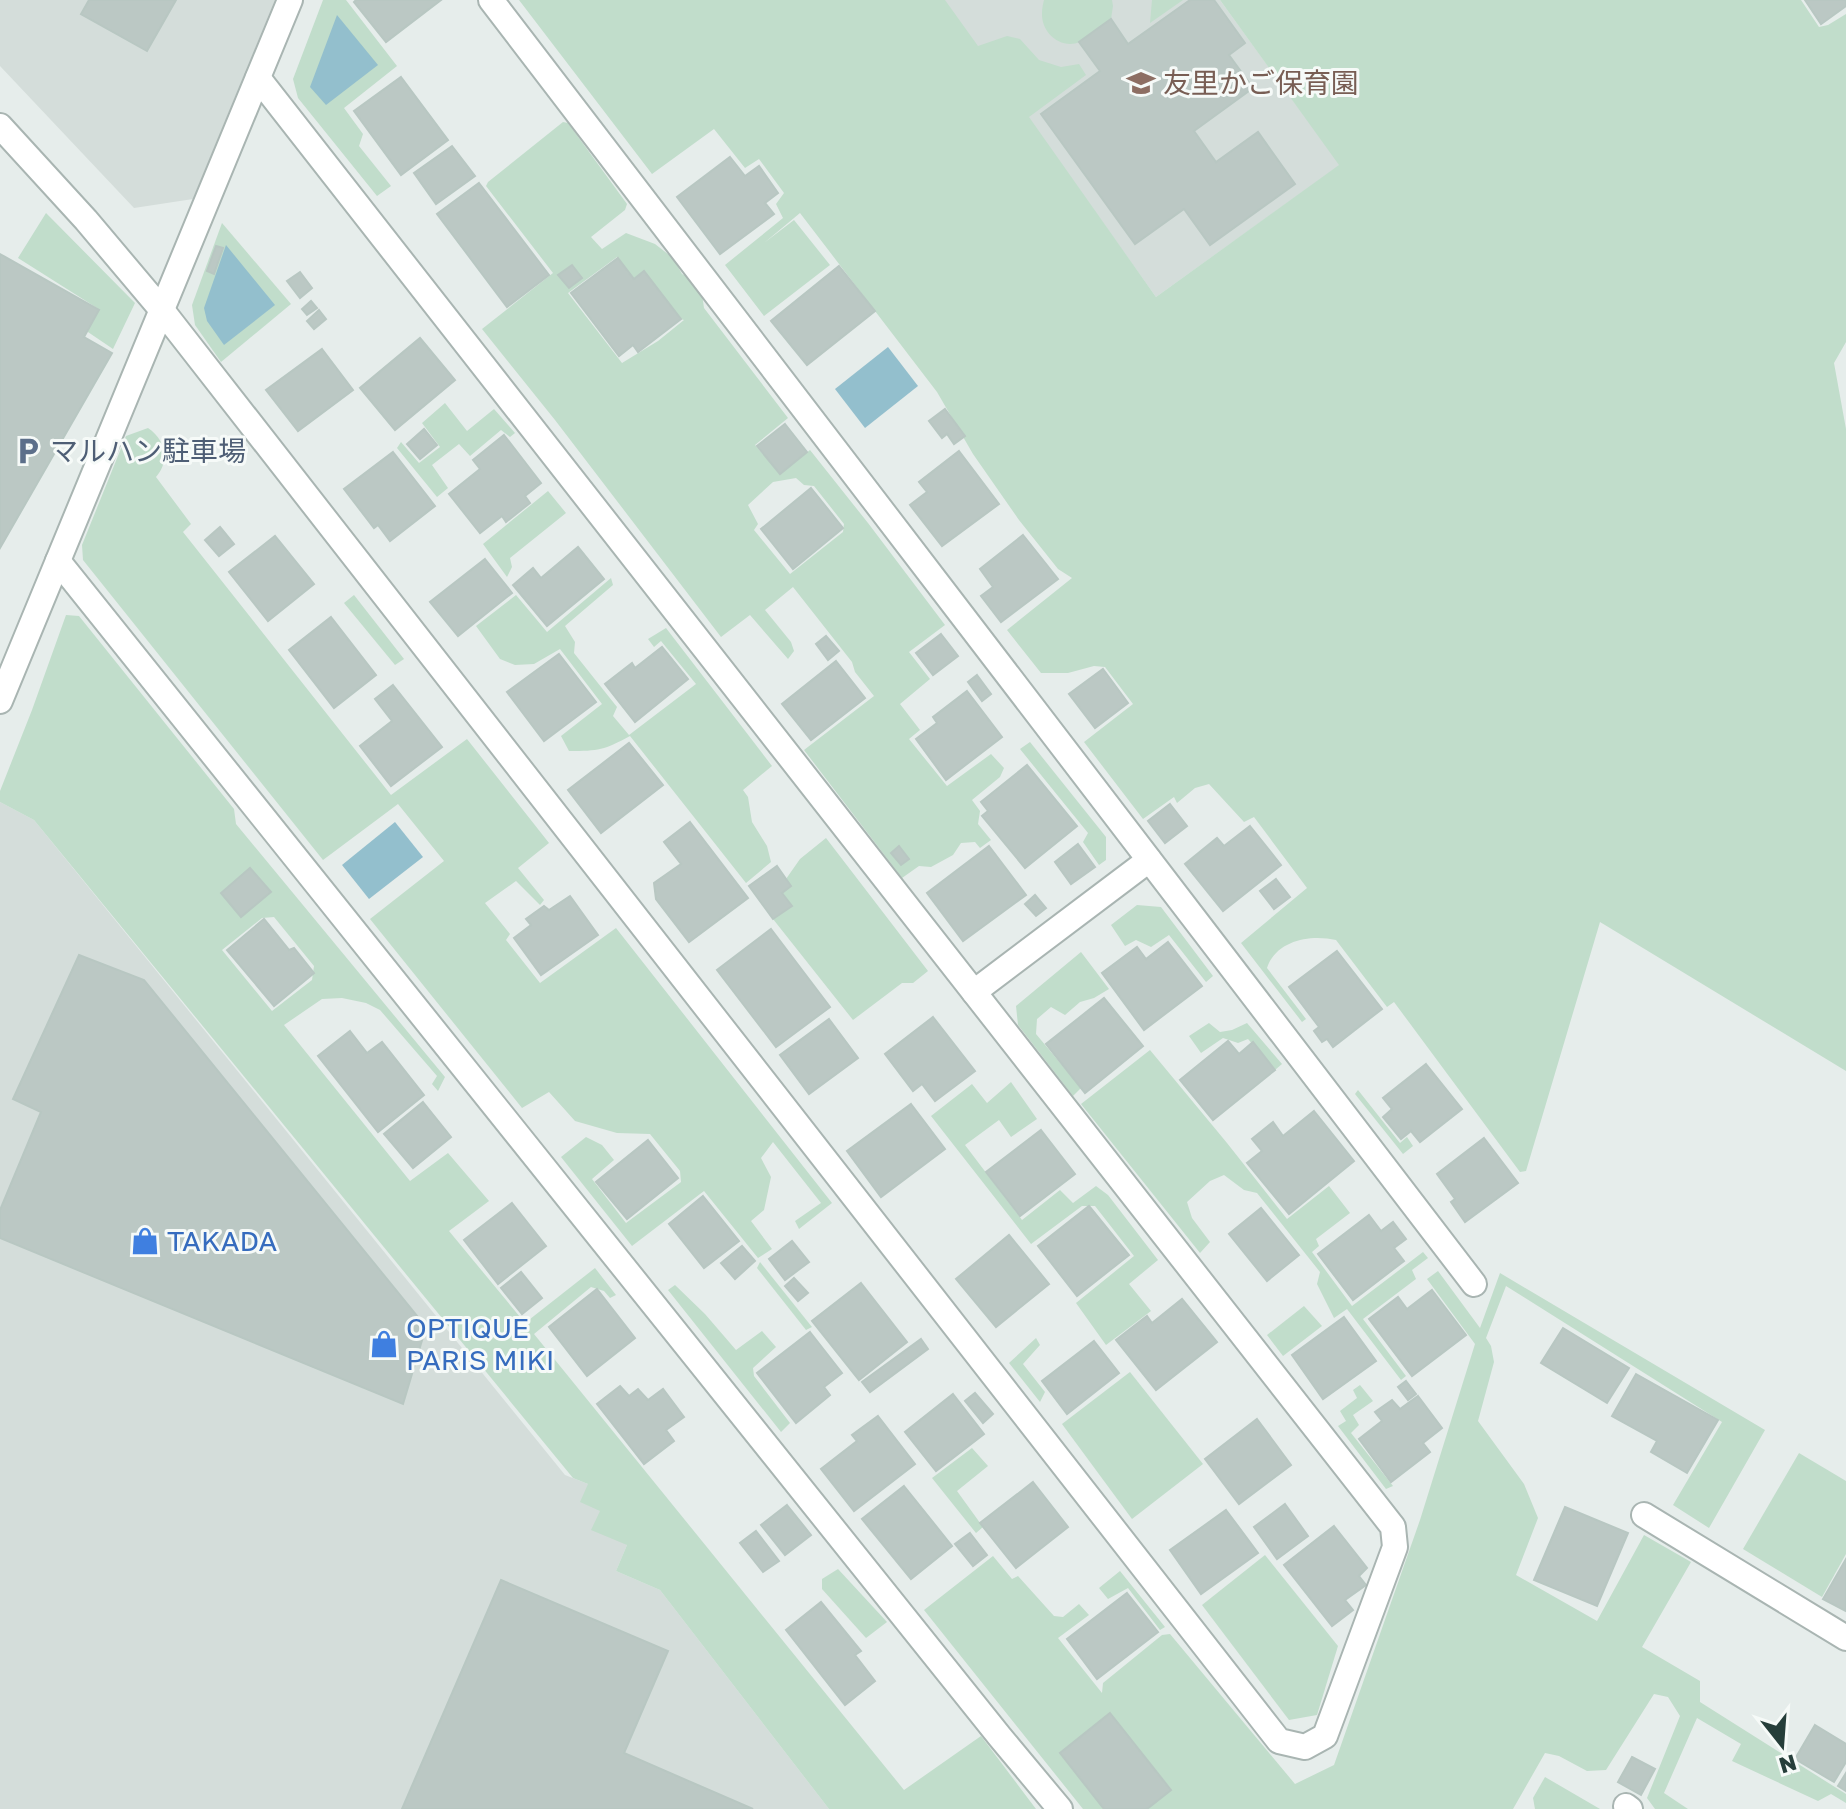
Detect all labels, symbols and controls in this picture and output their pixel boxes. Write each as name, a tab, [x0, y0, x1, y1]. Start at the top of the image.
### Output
place label: 友里かご保育園	[1163, 66, 1359, 99]
school or university icon: 友里かご保育園	[1126, 68, 1156, 98]
place label: マルハン駐車場	[50, 434, 246, 467]
parking icon: マルハン駐車場	[13, 436, 43, 466]
place label: TAKADA	[167, 1224, 278, 1257]
shop icon: TAKADA	[130, 1226, 160, 1256]
place label: OPTIQUE PARIS MIKI	[406, 1311, 555, 1376]
shop icon: OPTIQUE PARIS MIKI	[369, 1329, 399, 1359]
north arrow	[1742, 1705, 1822, 1785]
text: N	[1776, 1749, 1800, 1780]

